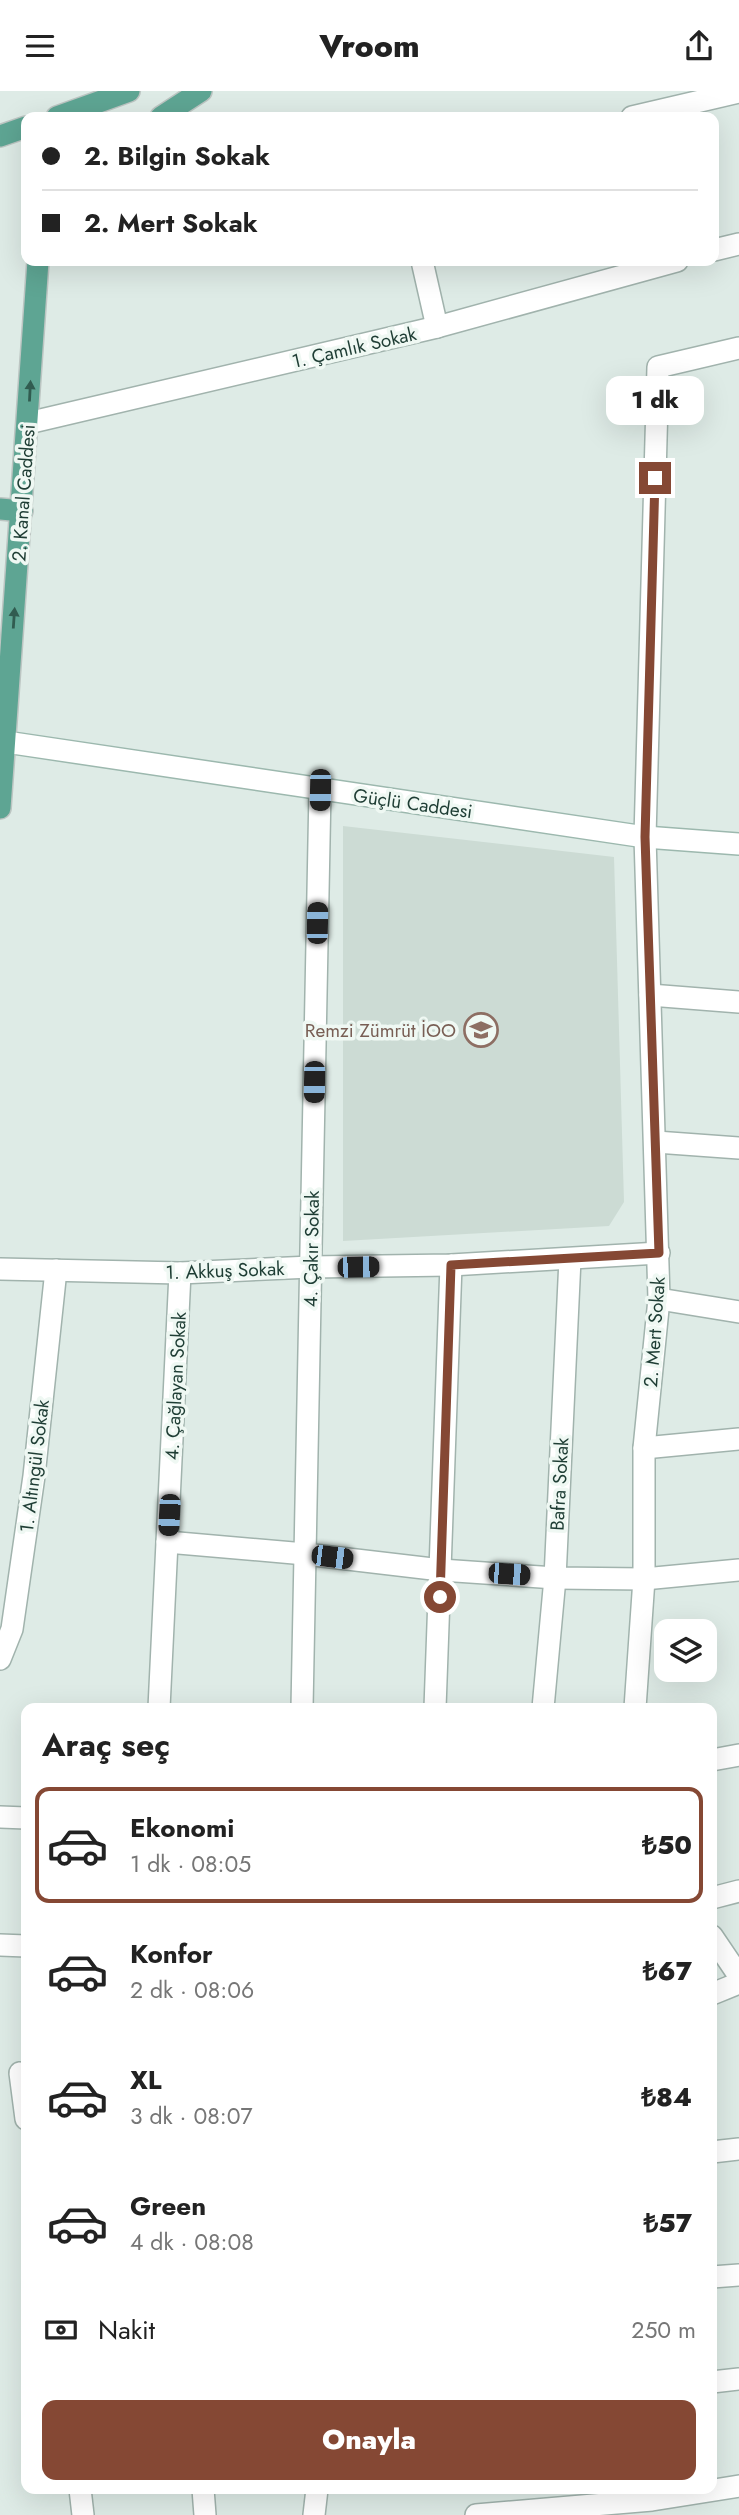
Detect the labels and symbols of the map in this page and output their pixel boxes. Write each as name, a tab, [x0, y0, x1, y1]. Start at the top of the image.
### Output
street label: 1. Çamlık Sokak	[289, 320, 420, 375]
callout: 1 dk	[606, 377, 704, 425]
one-way arrow	[24, 380, 35, 402]
street label: 2. Kanal Caddesi	[5, 424, 42, 563]
route end	[639, 462, 671, 494]
one-way arrow	[9, 606, 20, 628]
car	[310, 769, 331, 811]
street label: Güçlü Caddesi	[352, 782, 474, 825]
car	[307, 902, 328, 944]
school or university icon: Remzi Zümrüt İOO	[462, 1011, 500, 1049]
place label: Remzi Zümrüt İOO	[305, 1017, 456, 1044]
car	[304, 1061, 325, 1103]
street label: 4. Çakır Sokak	[297, 1190, 326, 1308]
street label: 1. Akkuş Sokak	[165, 1255, 286, 1286]
car	[337, 1256, 380, 1278]
street label: 2. Mert Sokak	[637, 1275, 672, 1388]
street label: 4. Çağlayan Sokak	[158, 1310, 193, 1461]
street label: 1. Altıngül Sokak	[13, 1397, 56, 1534]
street label: Bafra Sokak	[544, 1436, 575, 1531]
car	[158, 1493, 181, 1537]
car	[310, 1544, 355, 1570]
car	[488, 1562, 531, 1586]
route start	[424, 1581, 456, 1613]

